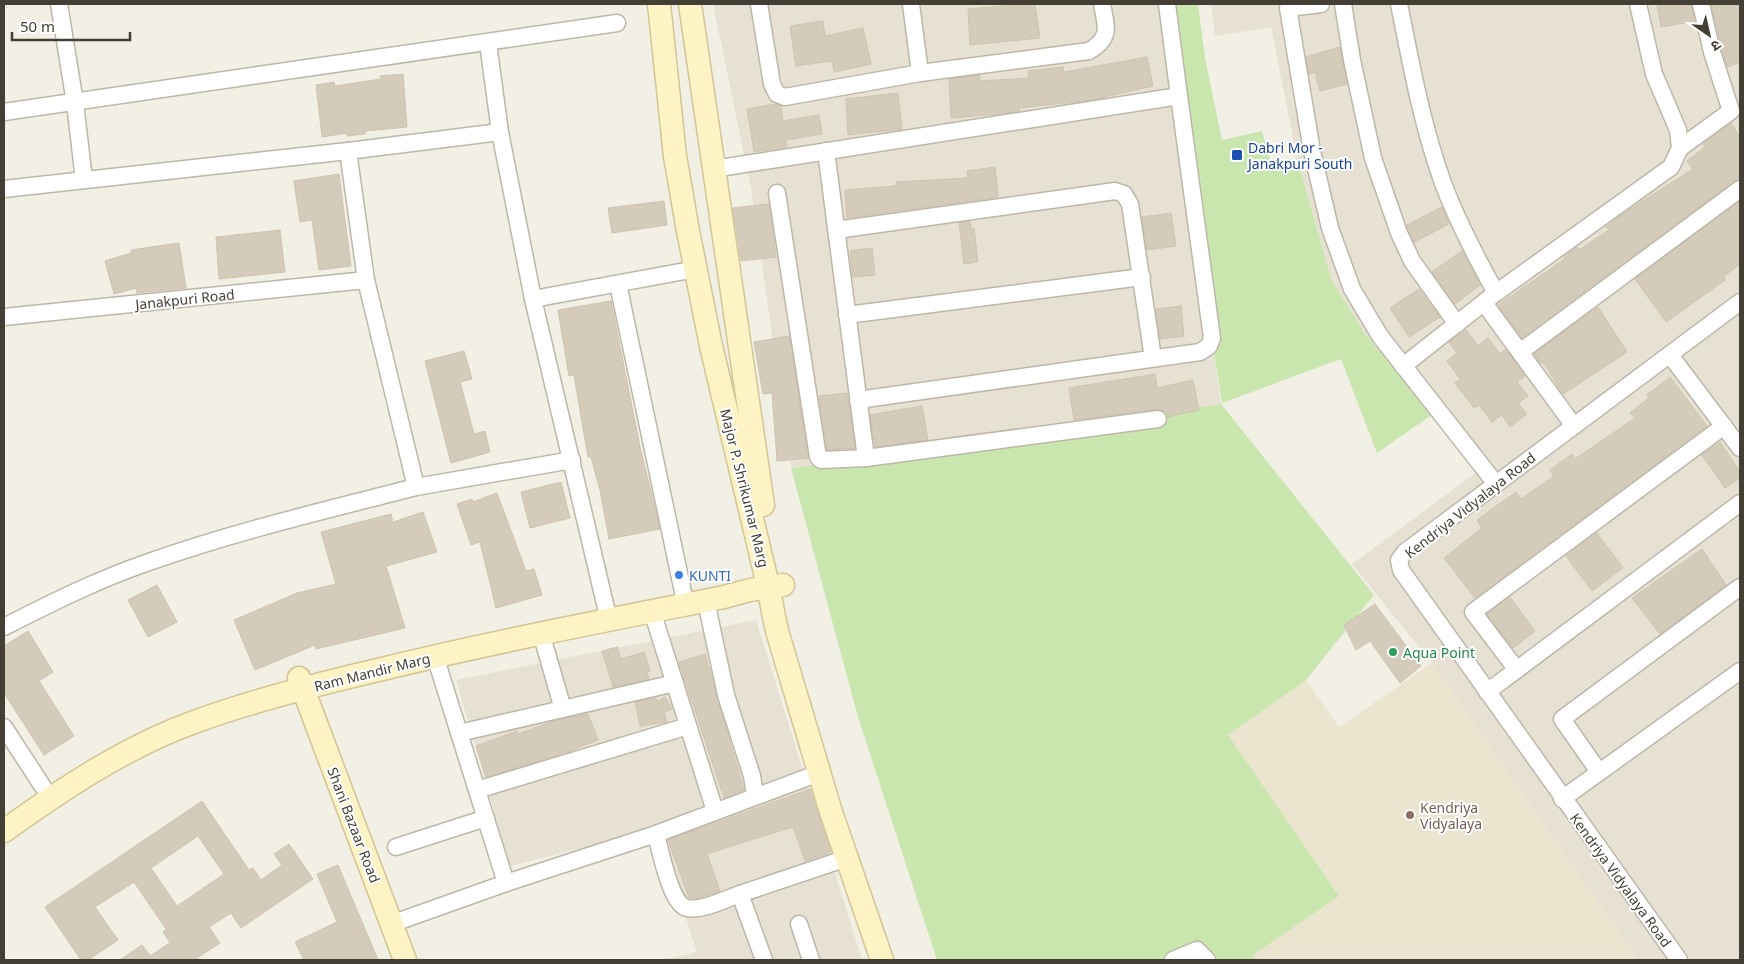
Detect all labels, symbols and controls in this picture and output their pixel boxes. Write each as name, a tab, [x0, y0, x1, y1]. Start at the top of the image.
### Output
scale bar	[12, 10, 130, 42]
north arrow	[1684, 10, 1734, 60]
text: 50 m	[20, 16, 55, 36]
text: उ	[1707, 36, 1725, 57]
place label: Dabri Mor - Janakpuri South	[1246, 138, 1352, 173]
marker: Dabri Mor - Janakpuri South	[1230, 148, 1244, 162]
street label: Janakpuri Road	[132, 284, 236, 314]
street label: Major P. Shrikumar Marg	[716, 407, 774, 569]
street label: Kendriya Vidyalaya Road	[1401, 448, 1539, 562]
place label: KUNTI	[689, 566, 731, 585]
marker: KUNTI	[673, 569, 685, 581]
place label: Aqua Point	[1403, 643, 1475, 662]
marker: Aqua Point	[1387, 646, 1399, 658]
street label: Ram Mandir Marg	[312, 648, 432, 696]
street label: Shani Bazaar Road	[323, 764, 385, 886]
place label: Kendriya Vidyalaya	[1420, 798, 1482, 833]
marker: Kendriya Vidyalaya	[1404, 809, 1416, 821]
street label: Kendriya Vidyalaya Road	[1566, 809, 1676, 951]

